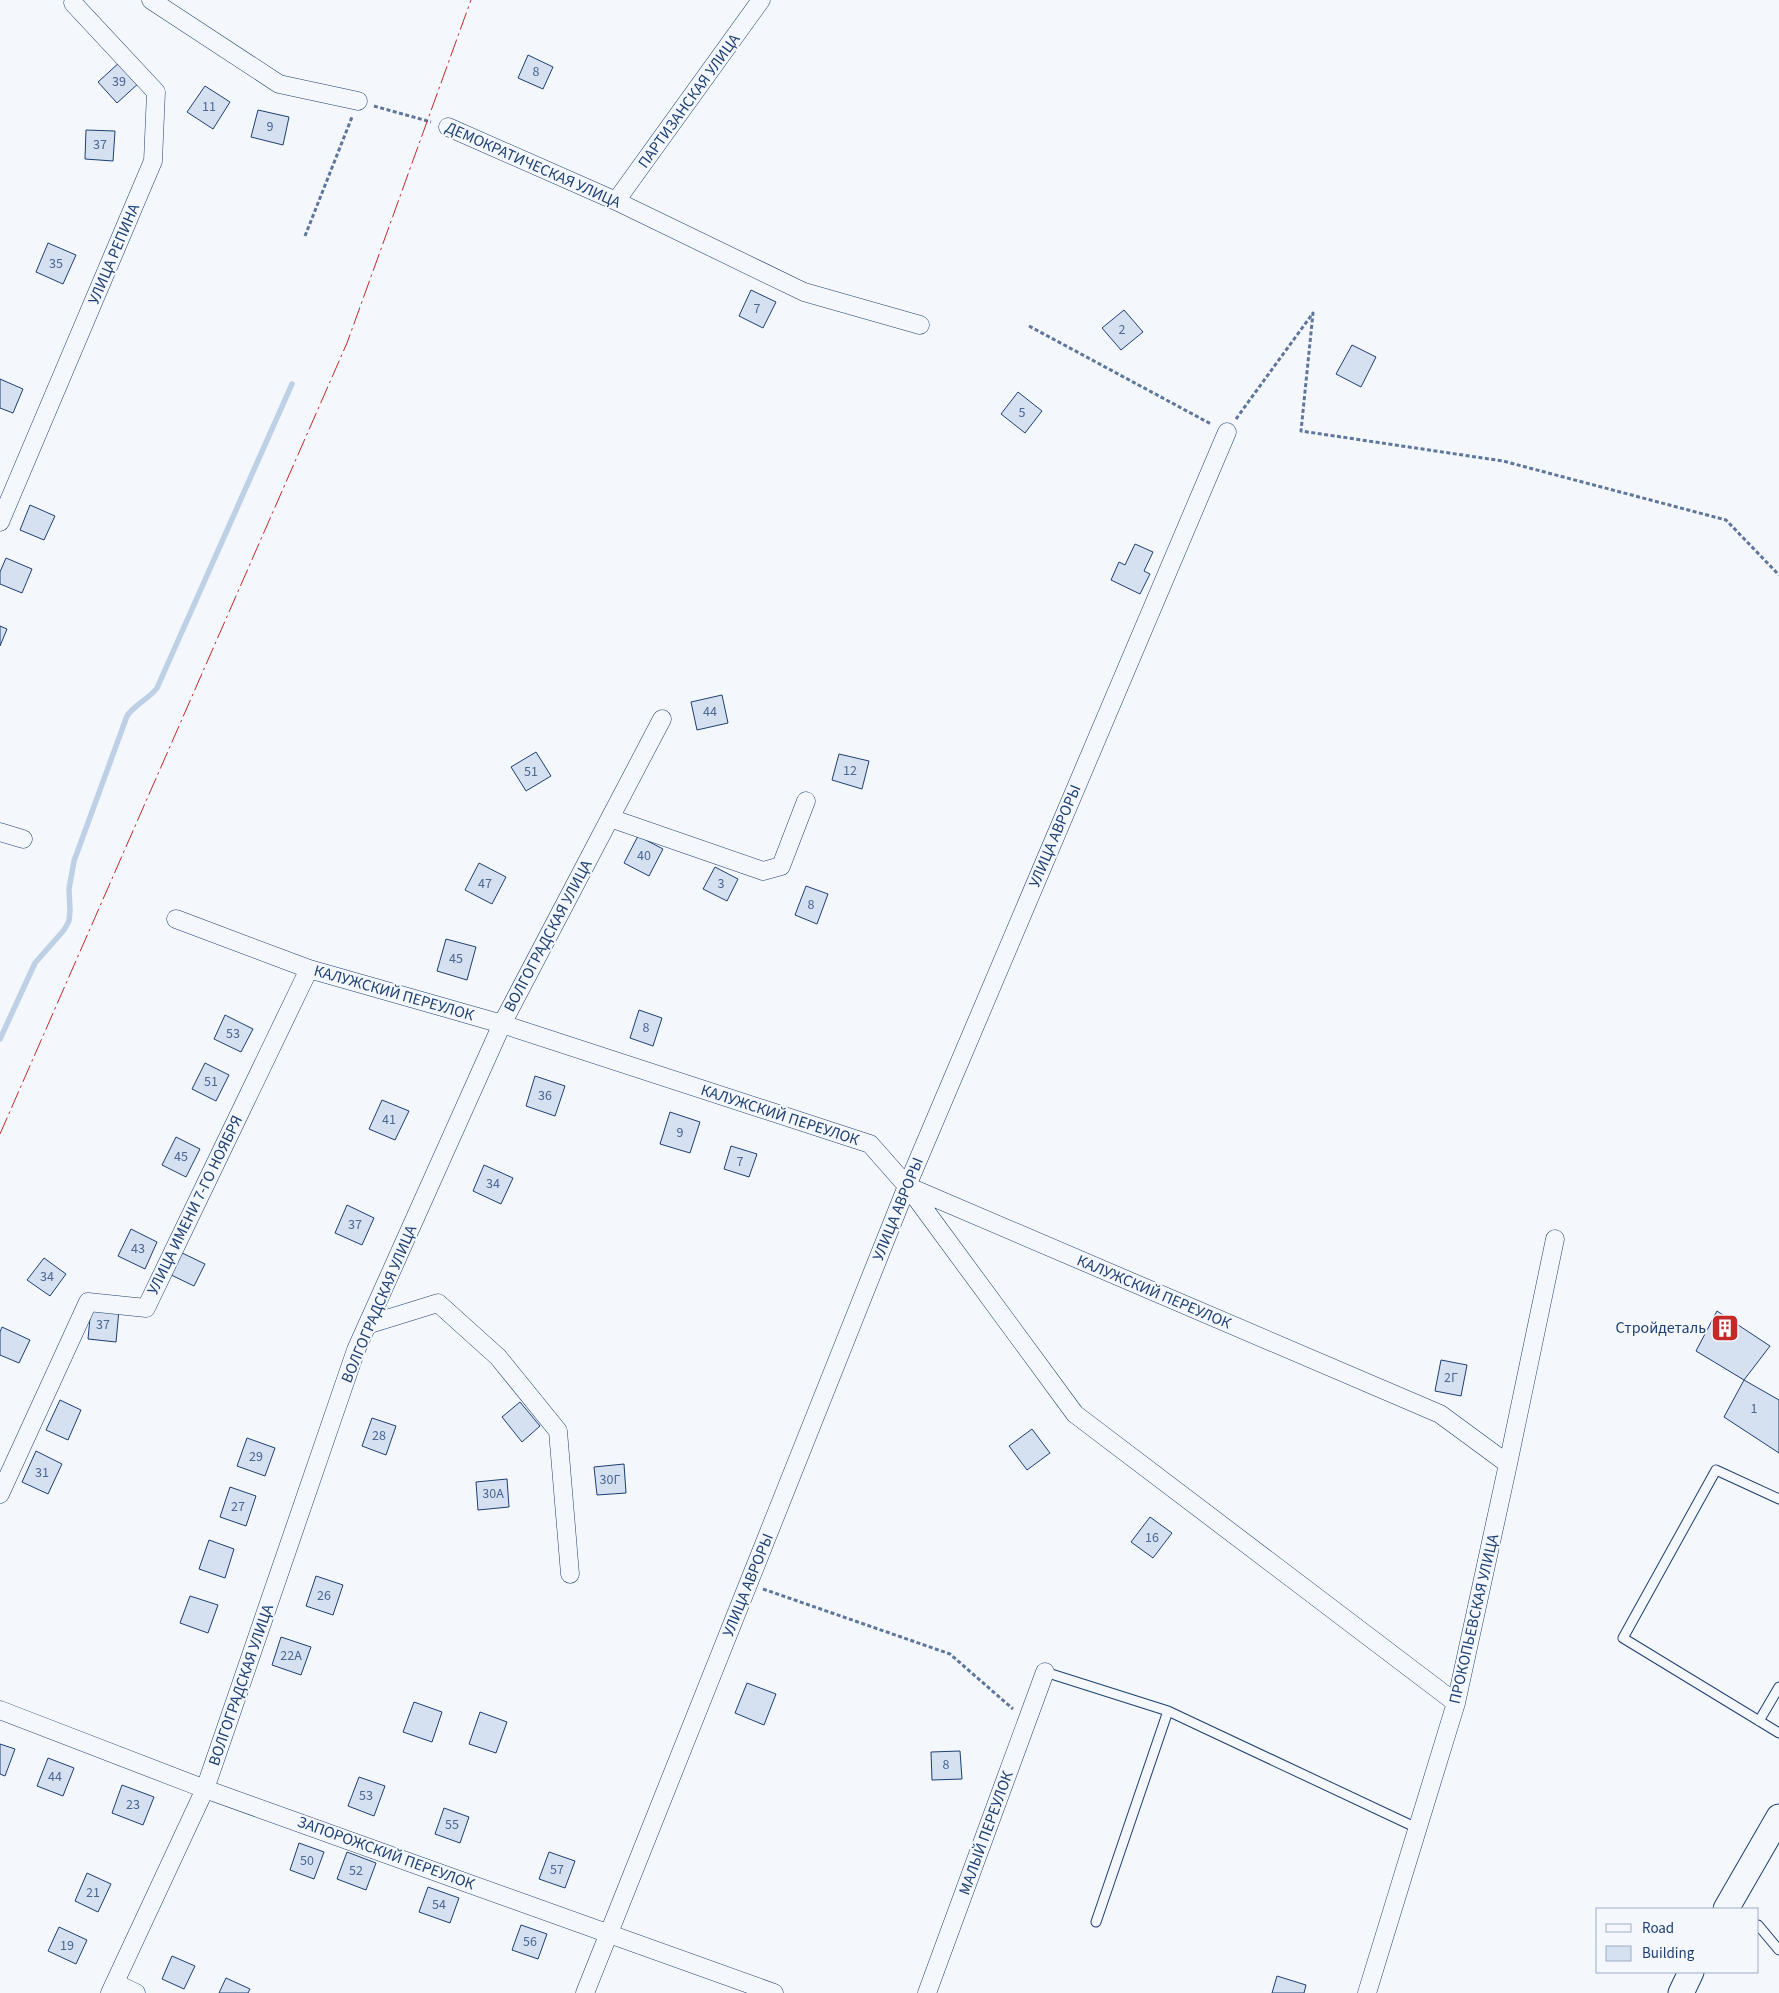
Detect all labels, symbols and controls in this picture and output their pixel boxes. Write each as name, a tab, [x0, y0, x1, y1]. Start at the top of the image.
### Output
street label: ПАРТИЗАНСКАЯ УЛИЦА	[633, 29, 745, 173]
house number: 8	[533, 62, 540, 82]
house number: 39	[112, 72, 126, 92]
house number: 11	[202, 97, 216, 117]
street label: ДЕМОКРАТИЧЕСКАЯ УЛИЦА	[442, 116, 624, 214]
house number: 9	[267, 117, 274, 137]
house number: 37	[93, 135, 107, 155]
street label: УЛИЦА РЕПИНА	[83, 200, 145, 308]
house number: 35	[49, 254, 63, 274]
house number: 7	[754, 299, 761, 319]
house number: 2	[1119, 320, 1126, 340]
house number: 5	[1019, 403, 1026, 423]
house number: 44	[703, 702, 717, 722]
house number: 12	[843, 761, 857, 781]
house number: 51	[524, 762, 538, 782]
street label: УЛИЦА АВРОРЫ	[1023, 781, 1087, 891]
house number: 40	[637, 846, 651, 866]
street label: ВОЛГОГРАДСКАЯ УЛИЦА	[499, 856, 598, 1016]
house number: 47	[478, 874, 492, 894]
house number: 3	[718, 874, 725, 894]
house number: 8	[808, 895, 815, 915]
house number: 45	[449, 949, 463, 969]
street label: КАЛУЖСКИЙ ПЕРЕУЛОК	[311, 960, 477, 1027]
house number: 8	[643, 1018, 650, 1038]
house number: 53	[226, 1024, 240, 1044]
house number: 51	[204, 1072, 218, 1092]
street label: КАЛУЖСКИЙ ПЕРЕУЛОК	[698, 1079, 863, 1151]
house number: 36	[538, 1086, 552, 1106]
house number: 41	[382, 1110, 396, 1130]
street label: УЛИЦА ИМЕНИ 7-ГО НОЯБРЯ	[142, 1112, 248, 1298]
house number: 9	[677, 1123, 684, 1143]
house number: 45	[174, 1147, 188, 1167]
house number: 7	[737, 1152, 744, 1172]
street label: УЛИЦА АВРОРЫ	[867, 1154, 929, 1264]
house number: 34	[486, 1174, 500, 1194]
house number: 37	[348, 1215, 362, 1235]
street label: ВОЛГОГРАДСКАЯ УЛИЦА	[336, 1221, 422, 1386]
house number: 43	[131, 1239, 145, 1259]
street label: КАЛУЖСКИЙ ПЕРЕУЛОК	[1074, 1250, 1235, 1335]
house number: 34	[40, 1267, 54, 1287]
building icon: Стройдеталь	[1710, 1313, 1740, 1343]
house number: 37	[96, 1315, 110, 1335]
place label: Стройдеталь	[1616, 1317, 1706, 1339]
house number: 2Г	[1444, 1368, 1458, 1388]
house number: 1	[1751, 1399, 1758, 1419]
house number: 28	[372, 1426, 386, 1446]
house number: 29	[249, 1447, 263, 1467]
house number: 31	[35, 1463, 49, 1483]
house number: 30Г	[600, 1470, 620, 1490]
house number: 30А	[482, 1484, 504, 1504]
house number: 27	[231, 1497, 245, 1517]
house number: 16	[1145, 1528, 1159, 1548]
street label: УЛИЦА АВРОРЫ	[717, 1530, 779, 1640]
street label: ПРОКОПЬЕВСКАЯ УЛИЦА	[1444, 1532, 1504, 1706]
house number: 26	[317, 1586, 331, 1606]
street label: ВОЛГОГРАДСКАЯ УЛИЦА	[203, 1601, 279, 1769]
house number: 22А	[280, 1646, 302, 1666]
house number: 8	[943, 1755, 950, 1775]
house number: 44	[48, 1767, 62, 1787]
street label: МАЛЫЙ ПЕРЕУЛОК	[953, 1767, 1019, 1898]
house number: 53	[359, 1786, 373, 1806]
house number: 23	[126, 1795, 140, 1815]
street label: ЗАПОРОЖСКИЙ ПЕРЕУЛОК	[294, 1811, 478, 1896]
house number: 55	[445, 1815, 459, 1835]
house number: 50	[300, 1851, 314, 1871]
house number: 57	[550, 1860, 564, 1880]
house number: 52	[349, 1861, 363, 1881]
house number: 21	[86, 1883, 100, 1903]
house number: 54	[432, 1895, 446, 1915]
legend	[1596, 1908, 1759, 1973]
text: Road	[1642, 1918, 1674, 1939]
house number: 56	[523, 1932, 537, 1952]
house number: 19	[60, 1936, 74, 1956]
text: Building	[1642, 1943, 1695, 1964]

